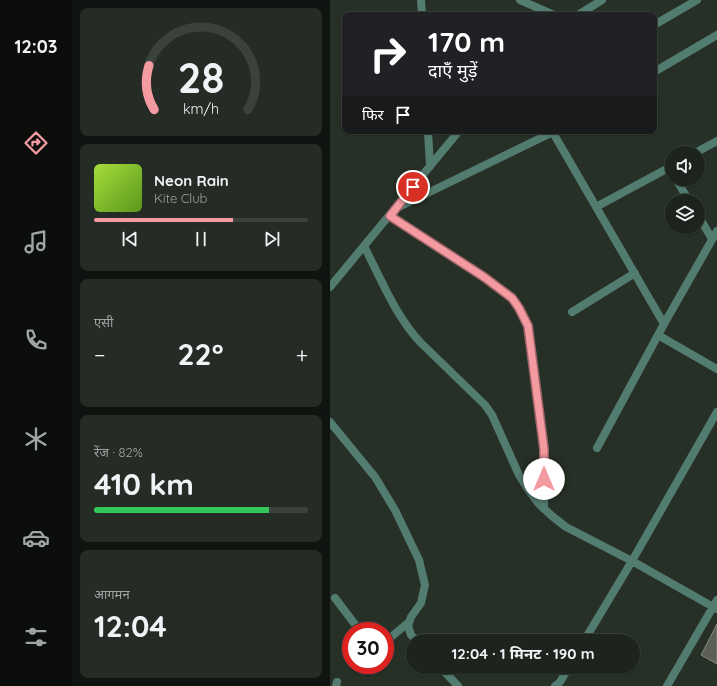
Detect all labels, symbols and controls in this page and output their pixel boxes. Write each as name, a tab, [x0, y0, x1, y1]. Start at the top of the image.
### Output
text: 170 m	[428, 24, 505, 59]
icon: right	[362, 28, 414, 80]
text: 12:03	[15, 35, 57, 58]
text: 28	[178, 51, 224, 103]
text: दाएँ मुड़ें	[428, 59, 477, 82]
text: km/h	[183, 99, 219, 117]
icon: arrive	[392, 104, 414, 126]
text: फिर	[362, 105, 384, 124]
icon: directions	[22, 129, 50, 157]
map controls	[665, 146, 705, 234]
button: sound	[665, 146, 705, 186]
pin	[396, 170, 430, 204]
text: Neon Rain	[154, 171, 229, 190]
icon: arrive	[402, 176, 424, 198]
text: Kite Club	[154, 190, 207, 206]
button: layers	[665, 194, 705, 234]
icon: music	[22, 228, 50, 256]
icon: previous	[119, 228, 141, 250]
icon: pause	[190, 228, 212, 250]
icon: next	[261, 228, 283, 250]
text: एसी	[94, 314, 113, 330]
icon: phone	[22, 326, 50, 354]
text: 22°	[178, 335, 223, 373]
text: −	[94, 341, 105, 369]
text: +	[296, 341, 308, 369]
icon: climate	[22, 425, 50, 453]
text: रेंज · 82%	[94, 444, 143, 460]
position arrow	[523, 458, 565, 500]
text: 410 km	[94, 465, 194, 503]
icon: car	[22, 524, 50, 552]
text: आगमन	[94, 586, 130, 602]
text: 12:04	[94, 607, 167, 645]
speed limit sign: 30	[342, 622, 394, 674]
icon: filters	[22, 623, 50, 651]
text: 12:04 · 1 मिनट · 190 m	[451, 644, 595, 663]

